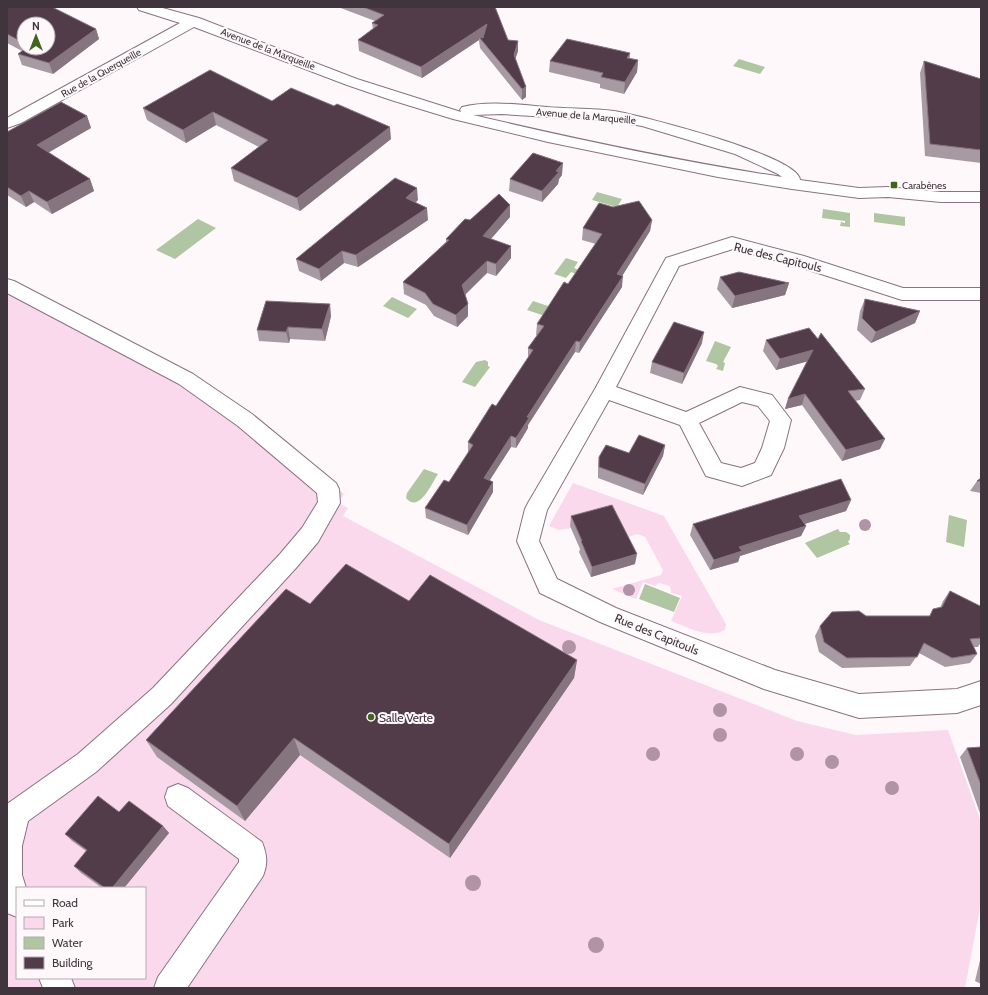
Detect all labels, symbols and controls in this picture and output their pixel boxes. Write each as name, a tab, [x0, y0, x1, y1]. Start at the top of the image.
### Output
north arrow	[16, 16, 56, 56]
text: N	[32, 19, 40, 33]
street label: Avenue de la Marqueille	[219, 25, 317, 73]
street label: Rue de la Querqueille	[59, 46, 143, 100]
street label: Avenue de la Marqueille	[536, 105, 636, 127]
place label: Carabènes	[902, 179, 946, 192]
marker: Carabènes	[889, 180, 899, 190]
street label: Rue des Capitouls	[733, 239, 823, 275]
street label: Rue des Capitouls	[613, 610, 701, 658]
place label: Salle Verte	[379, 710, 433, 725]
marker: Salle Verte	[366, 712, 376, 722]
legend	[16, 887, 146, 979]
text: Road	[52, 895, 78, 910]
text: Park	[52, 915, 74, 930]
text: Water	[52, 935, 83, 950]
text: Building	[52, 955, 94, 970]

